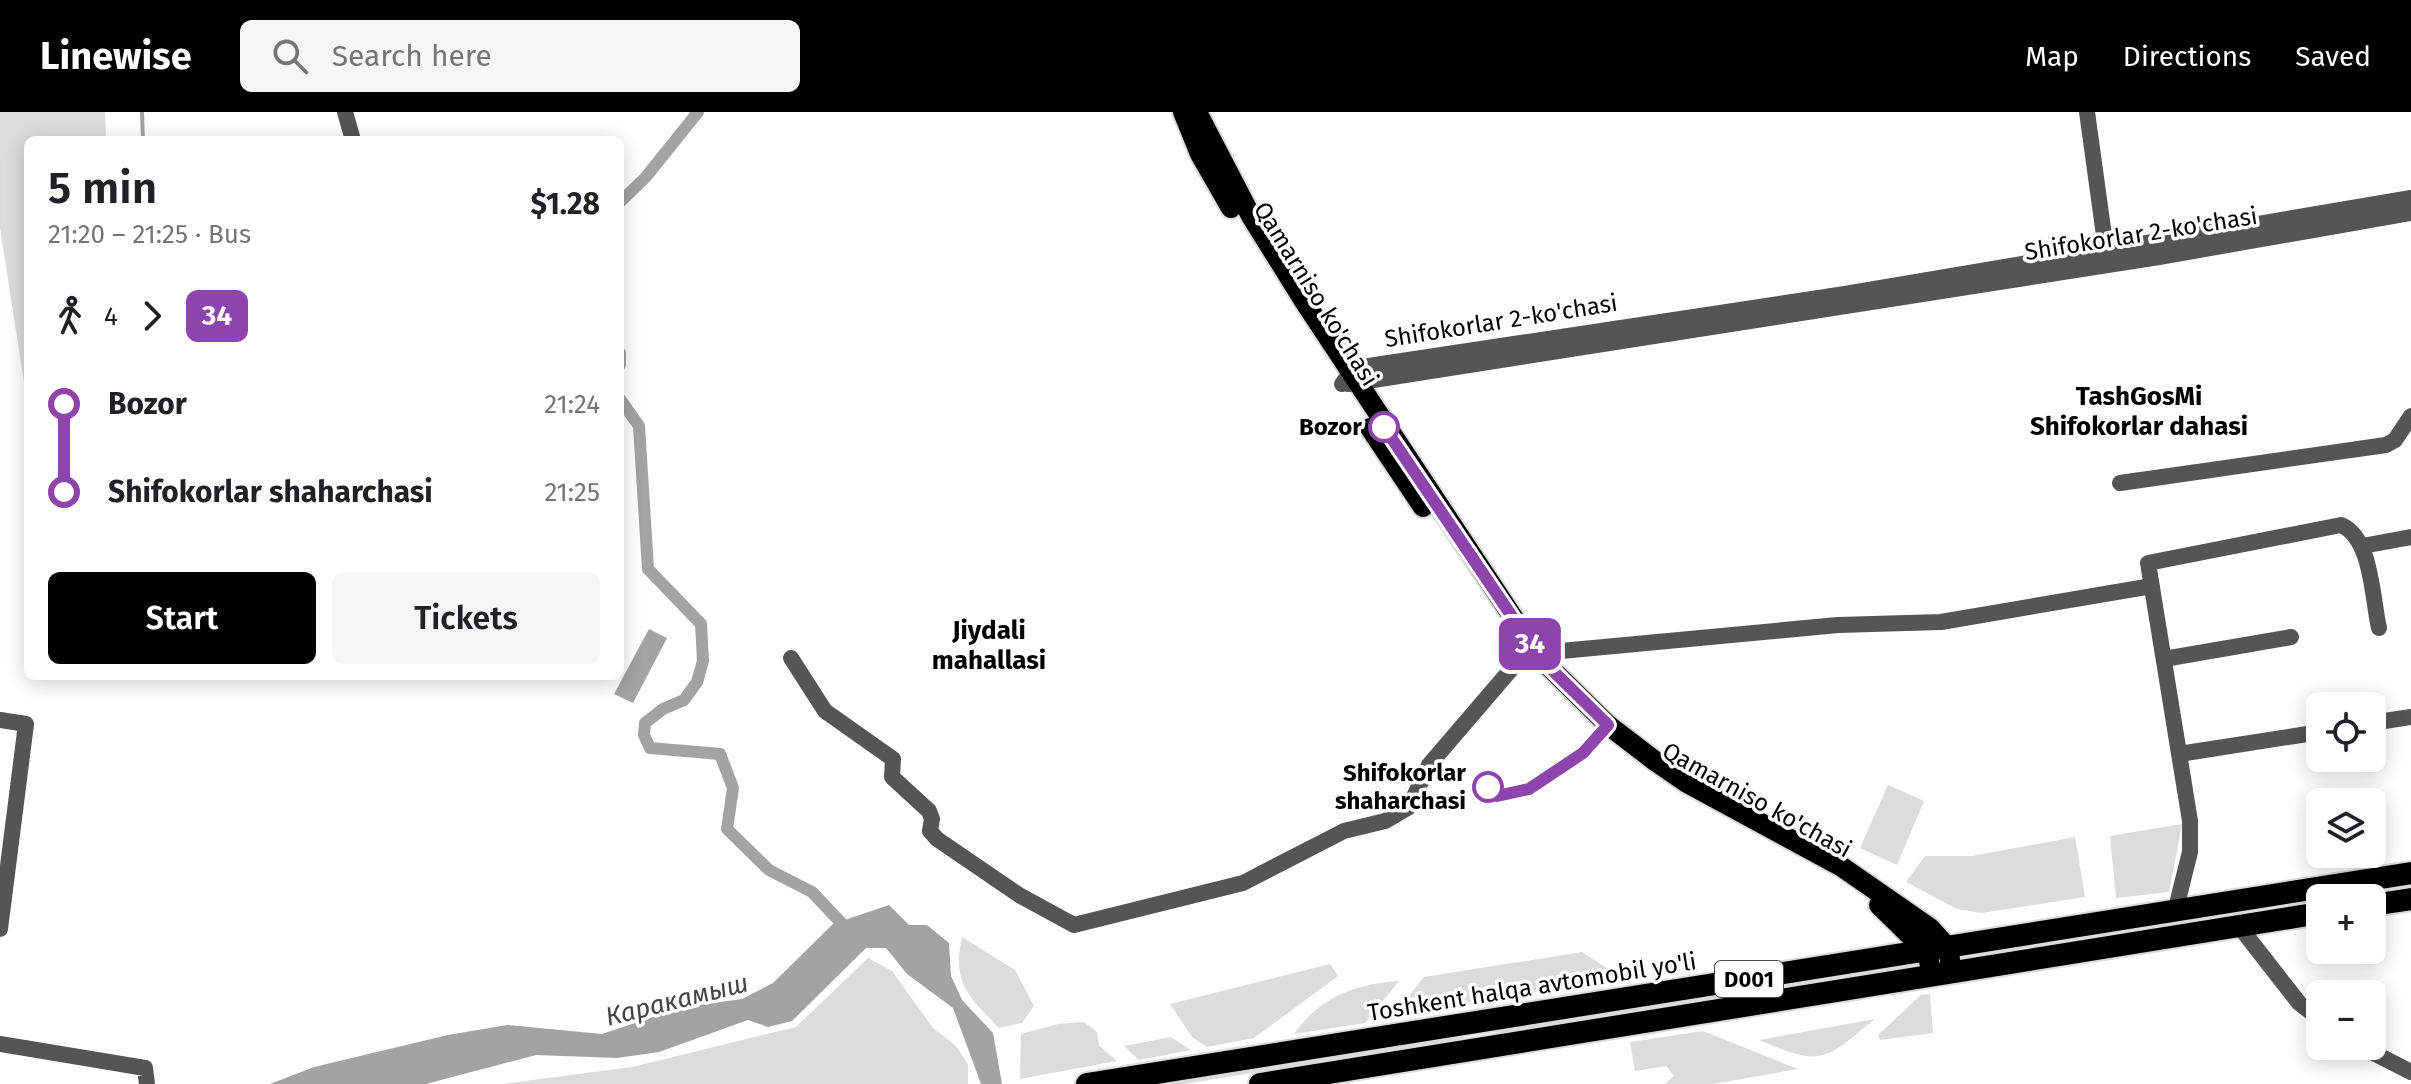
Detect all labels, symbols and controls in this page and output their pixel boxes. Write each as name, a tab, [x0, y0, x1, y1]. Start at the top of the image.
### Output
search box	[240, 20, 800, 92]
text: Linewise	[40, 33, 192, 79]
icon: search	[268, 34, 312, 78]
text: Search here	[332, 38, 492, 74]
text: Map	[2025, 40, 2079, 73]
text: Directions	[2123, 40, 2251, 73]
text: Saved	[2295, 40, 2371, 73]
text: 5 min	[48, 162, 157, 215]
text: $1.28	[531, 186, 600, 222]
street label: Qamarniso ko'chasi	[1248, 197, 1384, 391]
street label: Shifokorlar 2-ko'chasi	[2023, 202, 2259, 266]
text: 21:20 – 21:25 · Bus	[48, 219, 251, 250]
street label: Shifokorlar 2-ko'chasi	[1383, 289, 1619, 353]
icon: walk	[48, 294, 92, 338]
icon: forward	[130, 294, 174, 338]
text: 34	[202, 299, 232, 332]
text: 4	[104, 301, 118, 332]
district label: TashGosMi Shifokorlar dahasi	[2030, 381, 2248, 442]
text: Bozor	[108, 386, 187, 422]
text: 21:24	[544, 389, 600, 420]
marker: Bozor	[1369, 412, 1399, 442]
place label: Bozor	[1299, 413, 1362, 441]
text: Shifokorlar shaharchasi	[108, 474, 433, 510]
text: 21:25	[544, 477, 600, 508]
button: Start	[48, 572, 316, 664]
button: Tickets	[332, 572, 600, 664]
district label: Jiydali mahallasi	[932, 615, 1046, 676]
line badge: 34	[1494, 618, 1566, 670]
text: 34	[1515, 627, 1545, 660]
map controls	[2306, 692, 2386, 1060]
button: locate	[2306, 692, 2386, 772]
street label: Qamarniso ko'chasi	[1658, 736, 1856, 864]
place label: Shifokorlar shaharchasi	[1335, 759, 1466, 815]
marker: Shifokorlar shaharchasi	[1473, 772, 1503, 802]
button: layers	[2306, 788, 2386, 868]
button: +	[2306, 884, 2386, 964]
street label: Toshkent halqa avtomobil yo'li	[1366, 947, 1698, 1027]
road number: D001	[1715, 961, 1783, 997]
water label: Каракамыш	[602, 967, 752, 1033]
button: −	[2306, 980, 2386, 1060]

